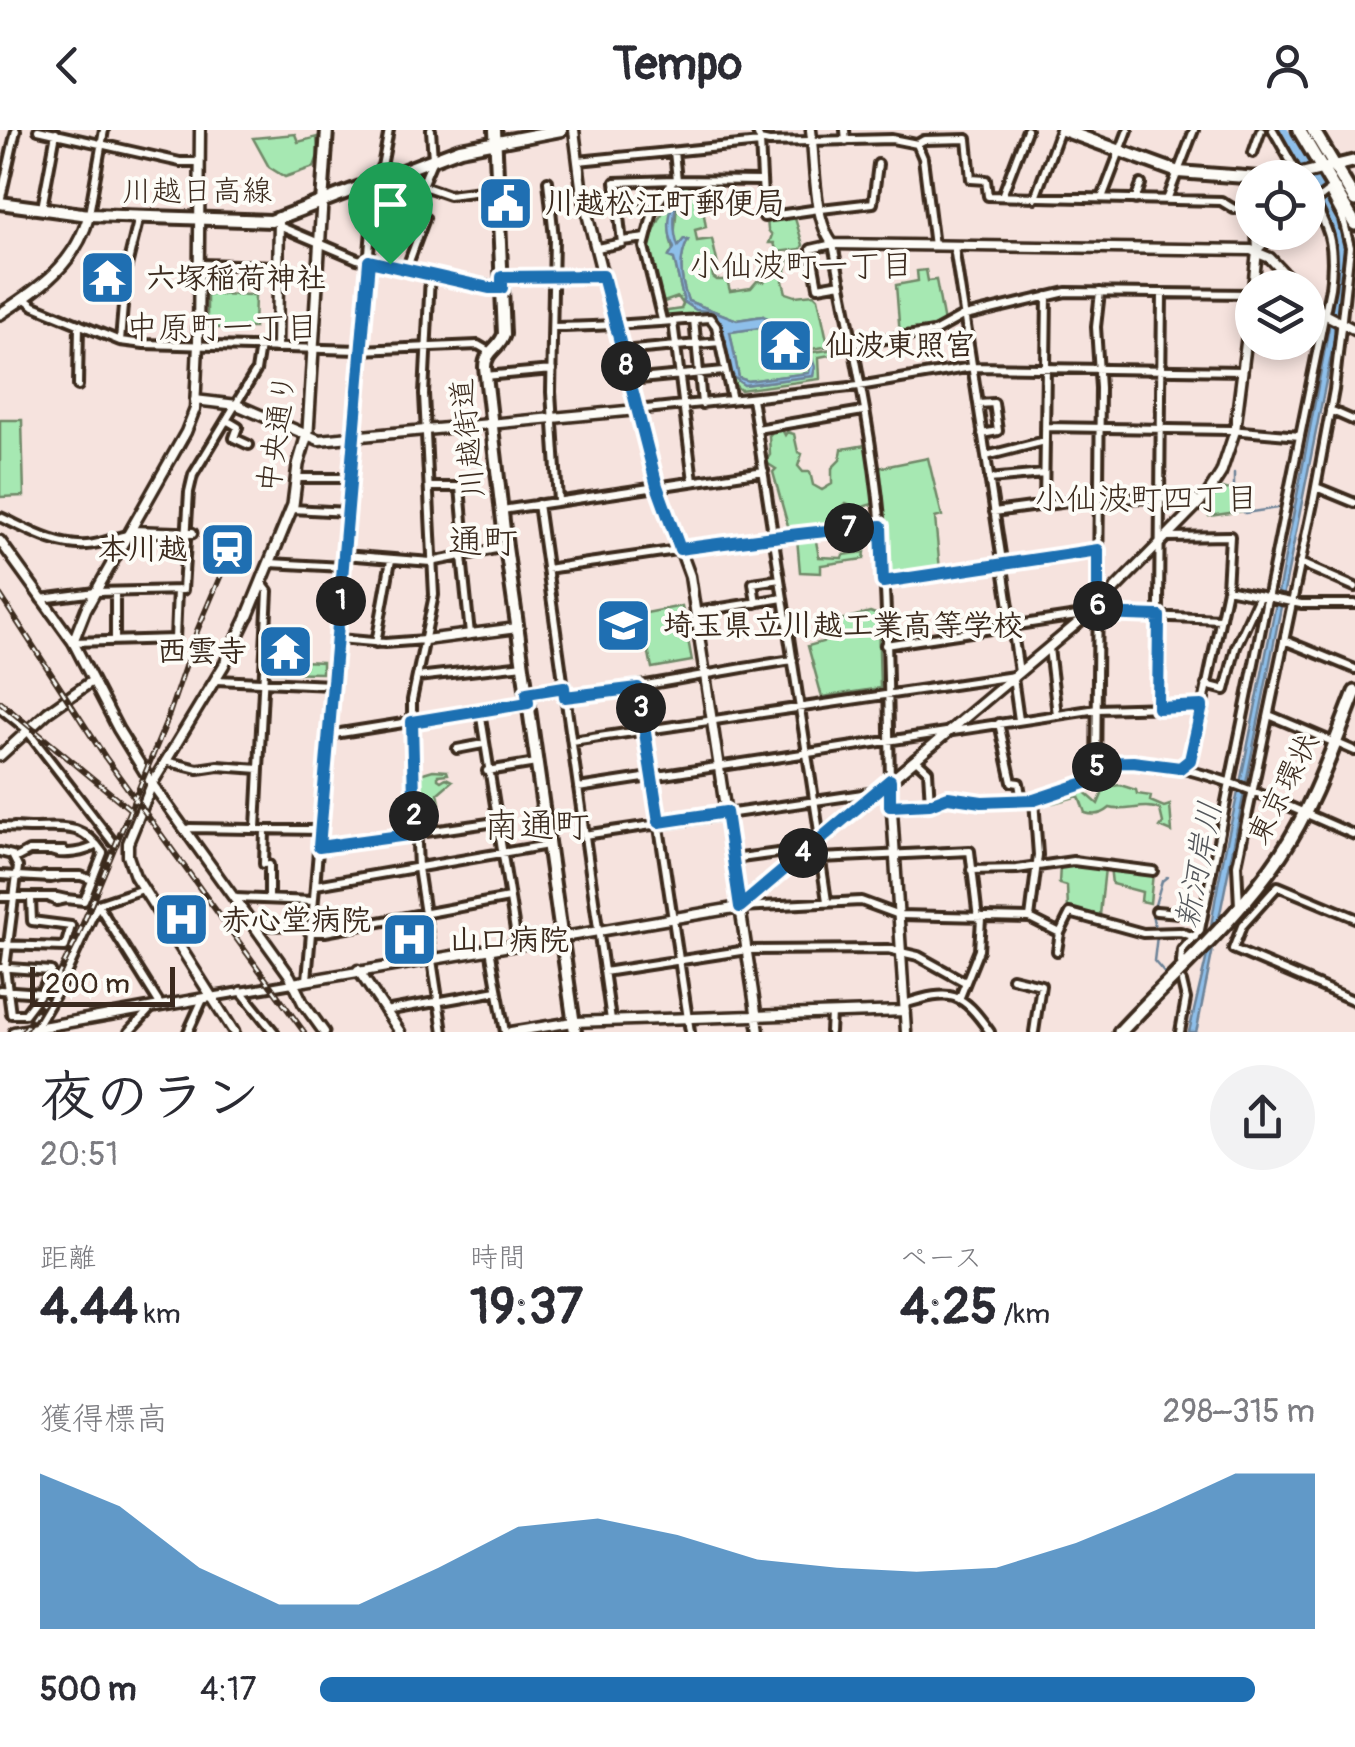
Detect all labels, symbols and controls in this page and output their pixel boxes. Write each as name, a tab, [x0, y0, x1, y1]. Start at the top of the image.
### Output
text: Tempo	[613, 37, 742, 93]
icon: back	[40, 38, 95, 93]
icon: person	[1260, 38, 1315, 93]
map controls	[1235, 160, 1325, 360]
button: locate	[1235, 160, 1325, 250]
pin	[348, 162, 433, 265]
street label: 川越日高線	[122, 173, 272, 210]
public building icon: 川越松江町郵便局	[476, 173, 536, 233]
icon: arrive	[363, 177, 418, 232]
place label: 川越松江町郵便局	[545, 185, 785, 222]
district label: 小仙波町一丁目	[689, 246, 913, 286]
temple icon: 六塚稲荷神社	[77, 248, 137, 308]
place label: 六塚稲荷神社	[146, 260, 326, 297]
button: layers	[1235, 270, 1325, 360]
district label: 中原町一丁目	[126, 308, 318, 348]
temple icon: 仙波東照宮	[756, 315, 816, 375]
place label: 仙波東照宮	[825, 327, 975, 364]
pin: 8	[601, 341, 651, 391]
text: 8	[619, 348, 633, 383]
street label: 中央通り	[250, 371, 304, 495]
street label: 川越街道	[443, 376, 493, 500]
district label: 小仙波町四丁目	[1034, 479, 1258, 519]
pin: 7	[824, 503, 874, 553]
text: 7	[842, 510, 856, 545]
station icon: 本川越	[197, 519, 257, 579]
district label: 通町	[448, 520, 518, 564]
place label: 本川越	[98, 531, 188, 568]
pin: 1	[316, 576, 366, 626]
pin: 6	[1073, 581, 1123, 631]
text: 1	[336, 583, 346, 618]
text: 6	[1090, 588, 1106, 623]
school or university icon: 埼玉県立川越工業高等学校	[594, 595, 654, 655]
place label: 埼玉県立川越工業高等学校	[663, 607, 1023, 644]
temple icon: 西雲寺	[256, 621, 316, 681]
place label: 西雲寺	[157, 633, 247, 670]
pin: 3	[616, 683, 666, 733]
text: 3	[633, 690, 649, 725]
street label: 東京環状	[1239, 727, 1327, 851]
pin: 5	[1072, 742, 1122, 792]
text: 5	[1089, 749, 1105, 784]
pin: 2	[389, 791, 439, 841]
text: 2	[406, 798, 422, 833]
water label: 新河岸川	[1167, 798, 1231, 932]
district label: 南通町	[484, 804, 590, 848]
pin: 4	[778, 828, 828, 878]
text: 4	[795, 835, 811, 870]
hospital icon: 赤心堂病院	[152, 890, 212, 950]
place label: 赤心堂病院	[221, 902, 371, 939]
hospital icon: 山口病院	[380, 910, 440, 970]
place label: 山口病院	[449, 922, 569, 959]
scale bar	[30, 962, 175, 1006]
text: 200 m	[45, 967, 130, 1002]
text: 夜のラン	[40, 1063, 260, 1132]
button: share	[1210, 1065, 1315, 1170]
text: 20:51	[40, 1135, 118, 1175]
text: 距離	[40, 1241, 96, 1276]
text: 時間	[470, 1241, 526, 1276]
text: ペース	[900, 1241, 982, 1276]
text: 4.44	[40, 1276, 138, 1339]
text: 19:37	[470, 1276, 583, 1339]
text: 4:25	[900, 1276, 997, 1339]
text: km	[138, 1297, 181, 1332]
text: /km	[997, 1297, 1050, 1332]
text: 298–315 m	[1163, 1392, 1315, 1432]
text: 獲得標高	[40, 1399, 168, 1439]
text: 500 m	[40, 1670, 136, 1710]
text: 4:17	[200, 1670, 257, 1710]

